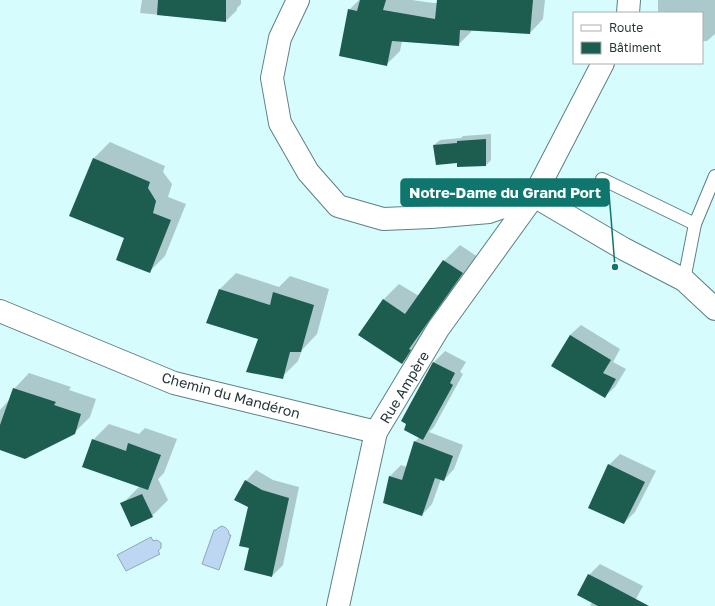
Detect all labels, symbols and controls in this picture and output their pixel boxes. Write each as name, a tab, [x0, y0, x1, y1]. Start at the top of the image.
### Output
legend	[573, 12, 703, 64]
text: Route	[609, 20, 643, 35]
text: Bâtiment	[609, 40, 662, 55]
callout: Notre-Dame du Grand Port	[401, 179, 609, 206]
text: Notre-Dame du Grand Port	[409, 183, 601, 201]
street label: Rue Ampère	[376, 348, 432, 426]
street label: Chemin du Mandéron	[160, 368, 302, 422]

